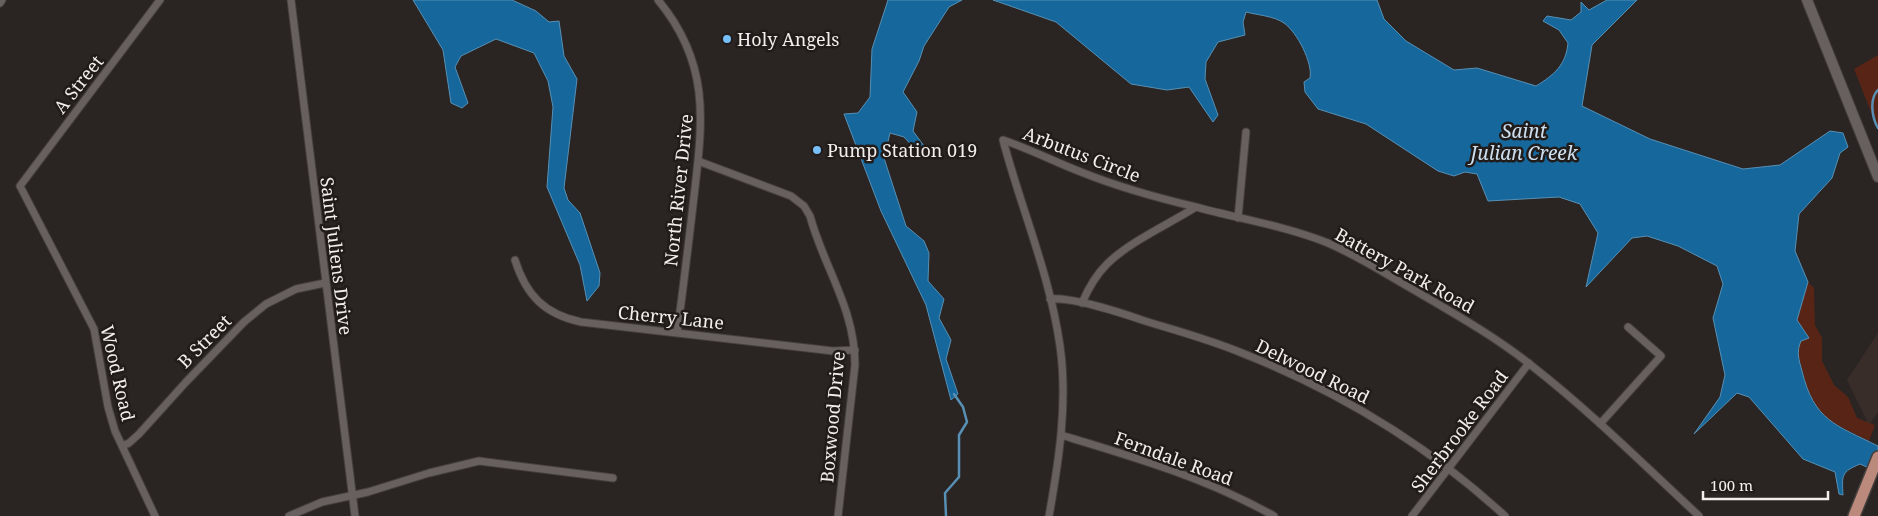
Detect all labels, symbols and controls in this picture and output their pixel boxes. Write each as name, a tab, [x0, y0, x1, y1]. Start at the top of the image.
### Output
place label: Holy Angels	[737, 27, 839, 51]
marker: Holy Angels	[721, 33, 733, 45]
street label: A Street	[48, 50, 108, 118]
street label: North River Drive	[658, 113, 698, 267]
water label: Saint Julian Creek	[1467, 118, 1579, 166]
street label: Arbutus Circle	[1020, 121, 1144, 187]
place label: Pump Station 019	[827, 138, 977, 162]
marker: Pump Station 019	[811, 144, 823, 156]
street label: Saint Juliens Drive	[315, 176, 359, 336]
street label: Battery Park Road	[1331, 222, 1479, 318]
street label: Cherry Lane	[617, 299, 725, 335]
street label: B Street	[172, 309, 236, 373]
street label: Wood Road	[95, 323, 141, 423]
street label: Delwood Road	[1252, 333, 1374, 409]
street label: Boxwood Drive	[814, 350, 850, 484]
street label: Sherbrooke Road	[1405, 365, 1513, 497]
street label: Ferndale Road	[1112, 426, 1236, 490]
scale bar	[1703, 468, 1828, 500]
text: 100 m	[1710, 475, 1753, 495]

